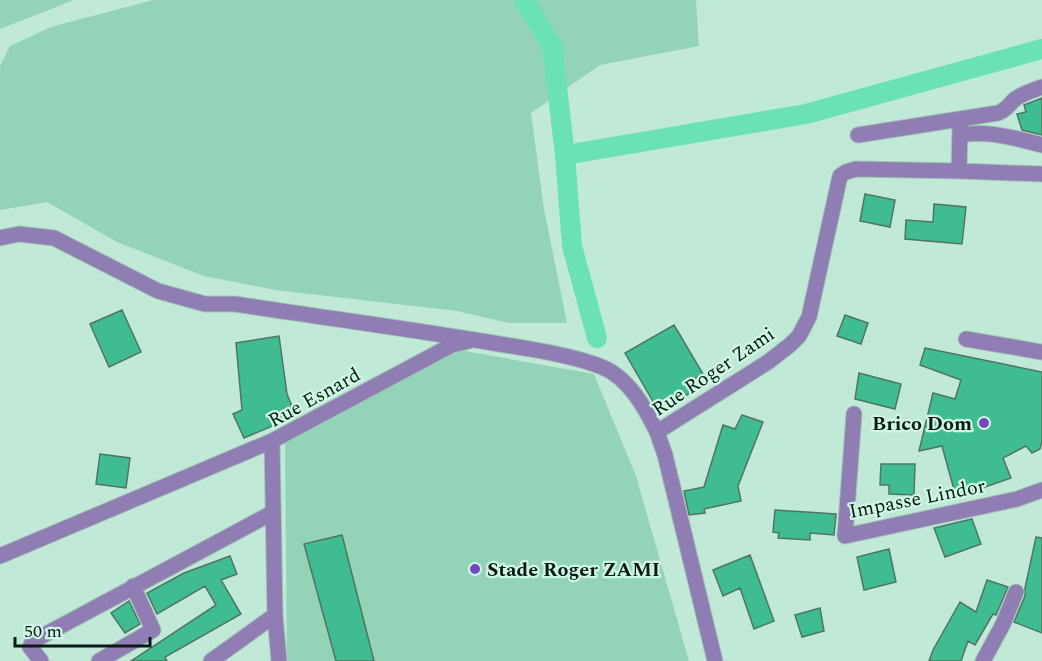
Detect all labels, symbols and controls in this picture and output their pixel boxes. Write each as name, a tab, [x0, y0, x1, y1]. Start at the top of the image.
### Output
street label: Rue Roger Zami	[646, 320, 781, 424]
street label: Rue Esnard	[263, 360, 366, 436]
place label: Brico Dom	[872, 409, 972, 439]
marker: Brico Dom	[977, 416, 991, 430]
street label: Impasse Lindor	[846, 471, 988, 527]
place label: Stade Roger ZAMI	[487, 555, 660, 585]
marker: Stade Roger ZAMI	[468, 562, 482, 576]
scale bar	[15, 610, 150, 648]
text: 50 m	[24, 618, 62, 645]

